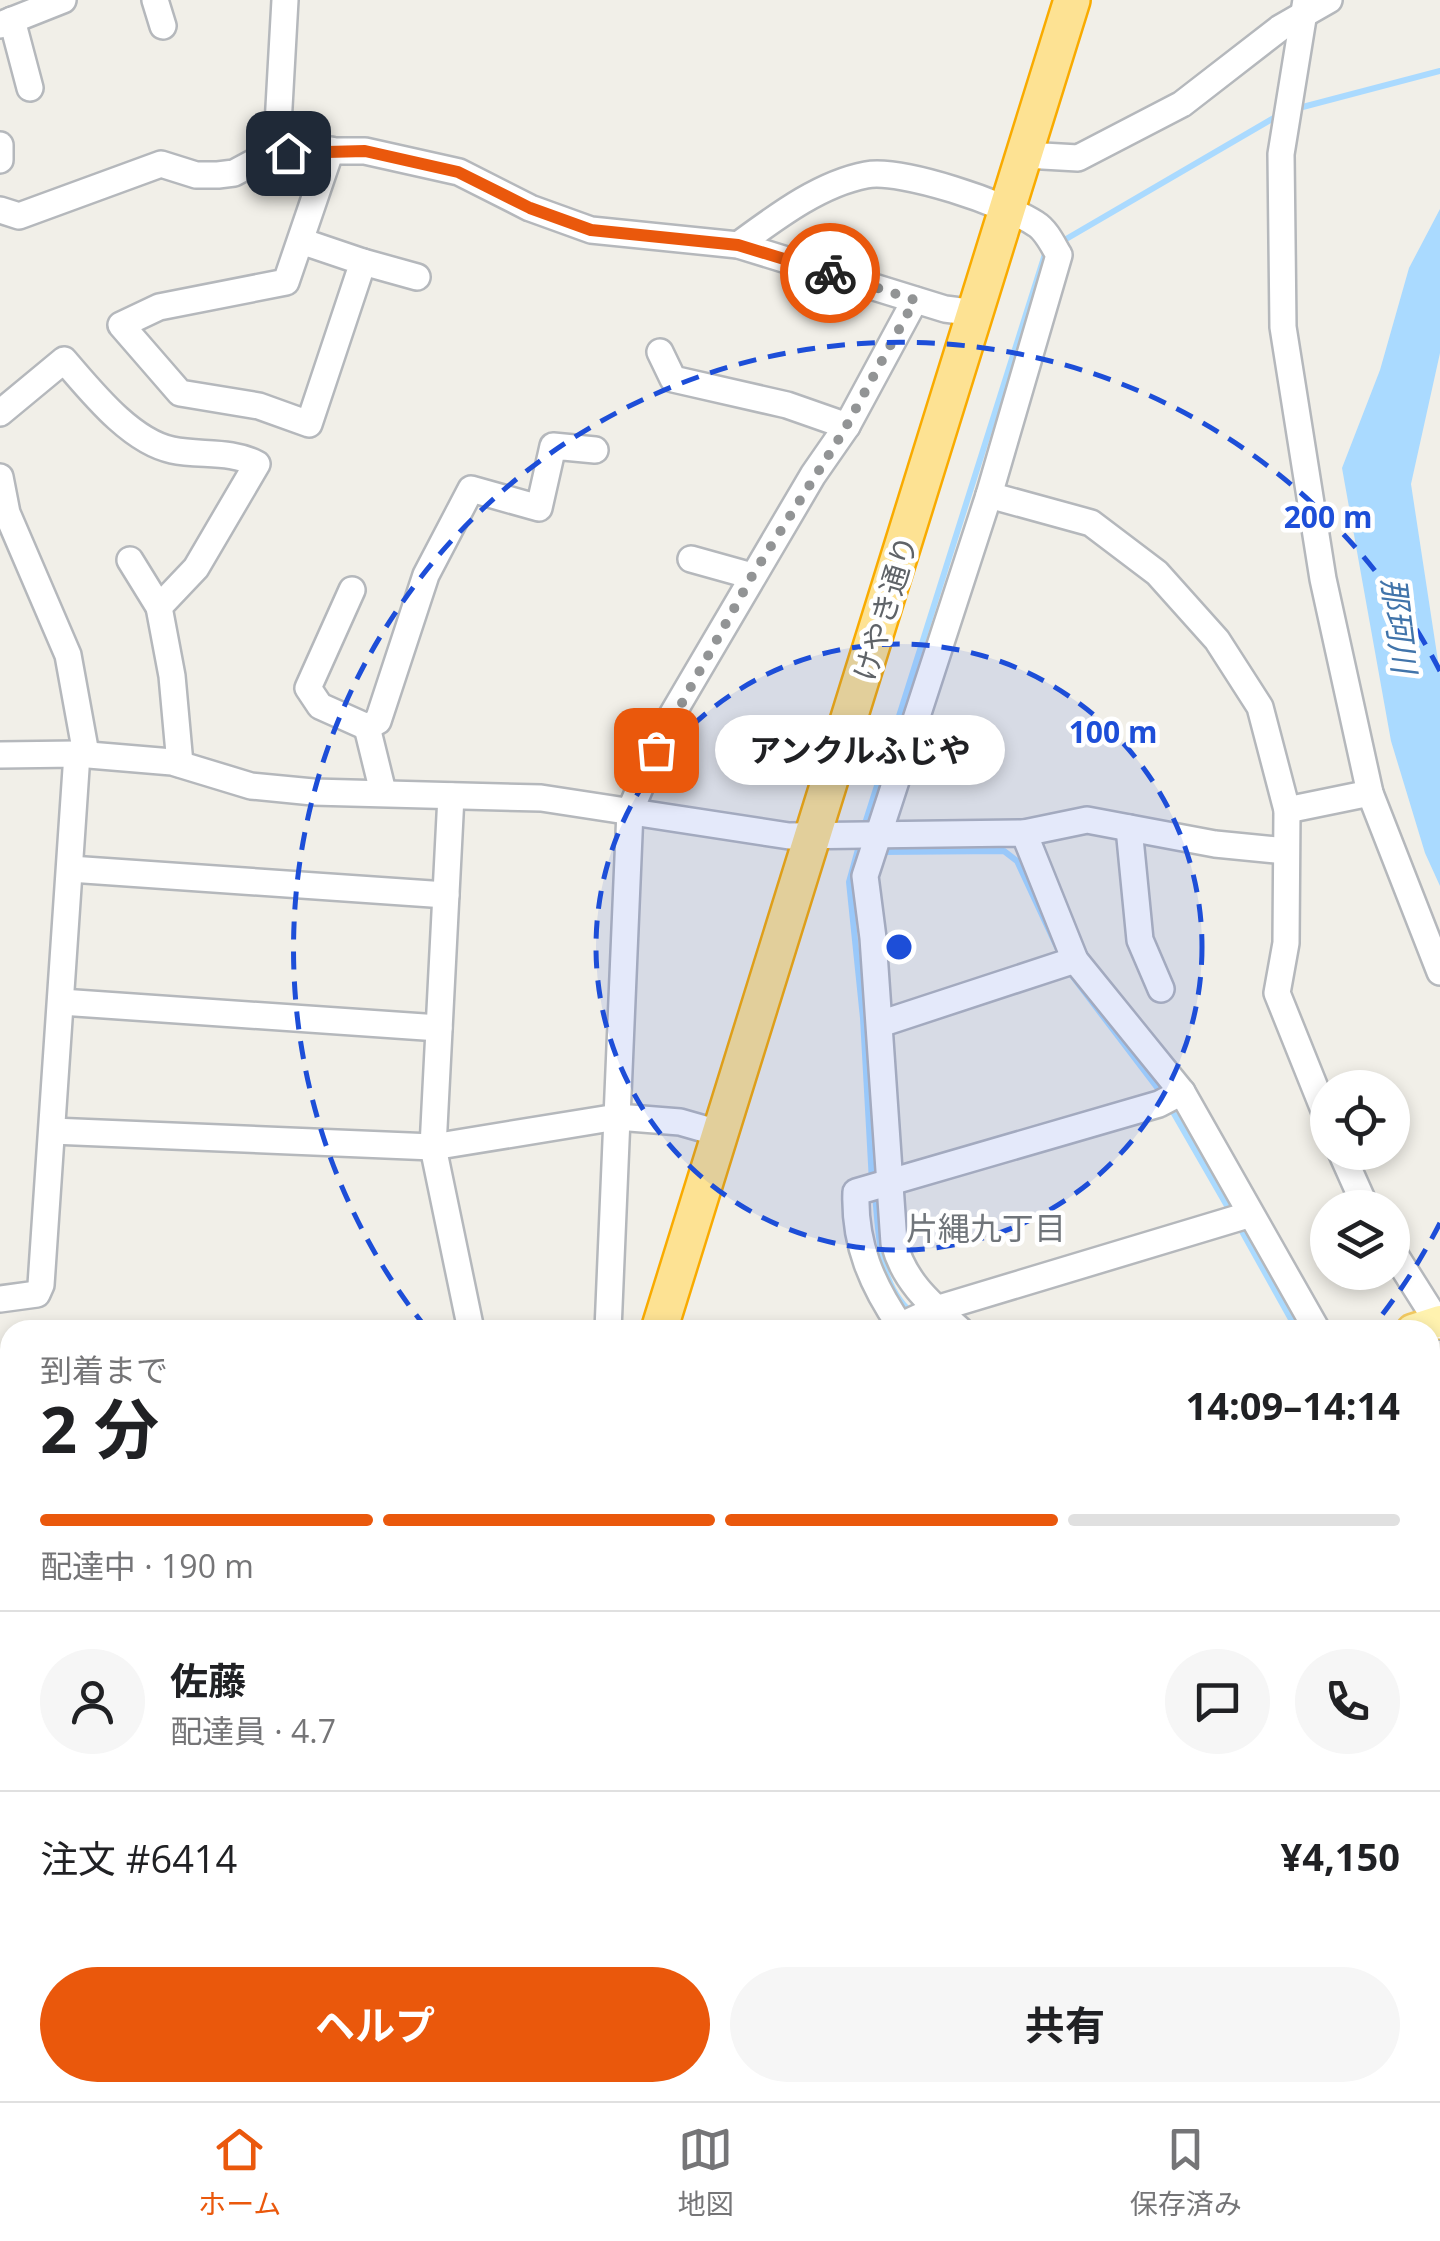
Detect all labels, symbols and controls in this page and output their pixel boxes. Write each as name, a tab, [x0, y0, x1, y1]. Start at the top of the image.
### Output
pin	[246, 111, 331, 196]
icon: home	[261, 126, 316, 181]
courier	[780, 223, 880, 323]
icon: bike	[803, 246, 858, 301]
text: 200 m	[1284, 496, 1372, 537]
street label: けやき通り	[843, 530, 927, 686]
water label: 那珂川	[1373, 575, 1428, 678]
pin	[614, 708, 699, 793]
text: 100 m	[1069, 711, 1157, 752]
callout: アンクルふじや	[716, 715, 1006, 785]
icon: bag	[629, 723, 684, 778]
text: アンクルふじや	[749, 728, 971, 771]
centre of rings	[881, 929, 917, 965]
map controls	[1310, 1070, 1410, 1290]
button: locate	[1310, 1070, 1410, 1170]
button: layers	[1310, 1190, 1410, 1290]
district label: 片縄九丁目	[906, 1206, 1066, 1249]
text: 到着まで	[40, 1348, 168, 1391]
text: 14:09–14:14	[1186, 1379, 1400, 1431]
text: 2 分	[40, 1384, 159, 1472]
text: 配達中 · 190 m	[40, 1544, 254, 1587]
button: person	[40, 1649, 145, 1754]
button: chat	[1165, 1649, 1270, 1754]
button: phone	[1295, 1649, 1400, 1754]
text: 佐藤	[170, 1654, 246, 1706]
text: 配達員 · 4.7	[170, 1709, 336, 1752]
text: ¥4,150	[1281, 1830, 1400, 1882]
text: 注文 #6414	[40, 1832, 237, 1884]
button: ヘルプ	[40, 1967, 710, 2082]
button: 共有	[730, 1967, 1400, 2082]
tab: ホーム	[198, 2122, 281, 2222]
tab: 地図	[678, 2122, 734, 2222]
tab: 保存済み	[1130, 2122, 1242, 2222]

